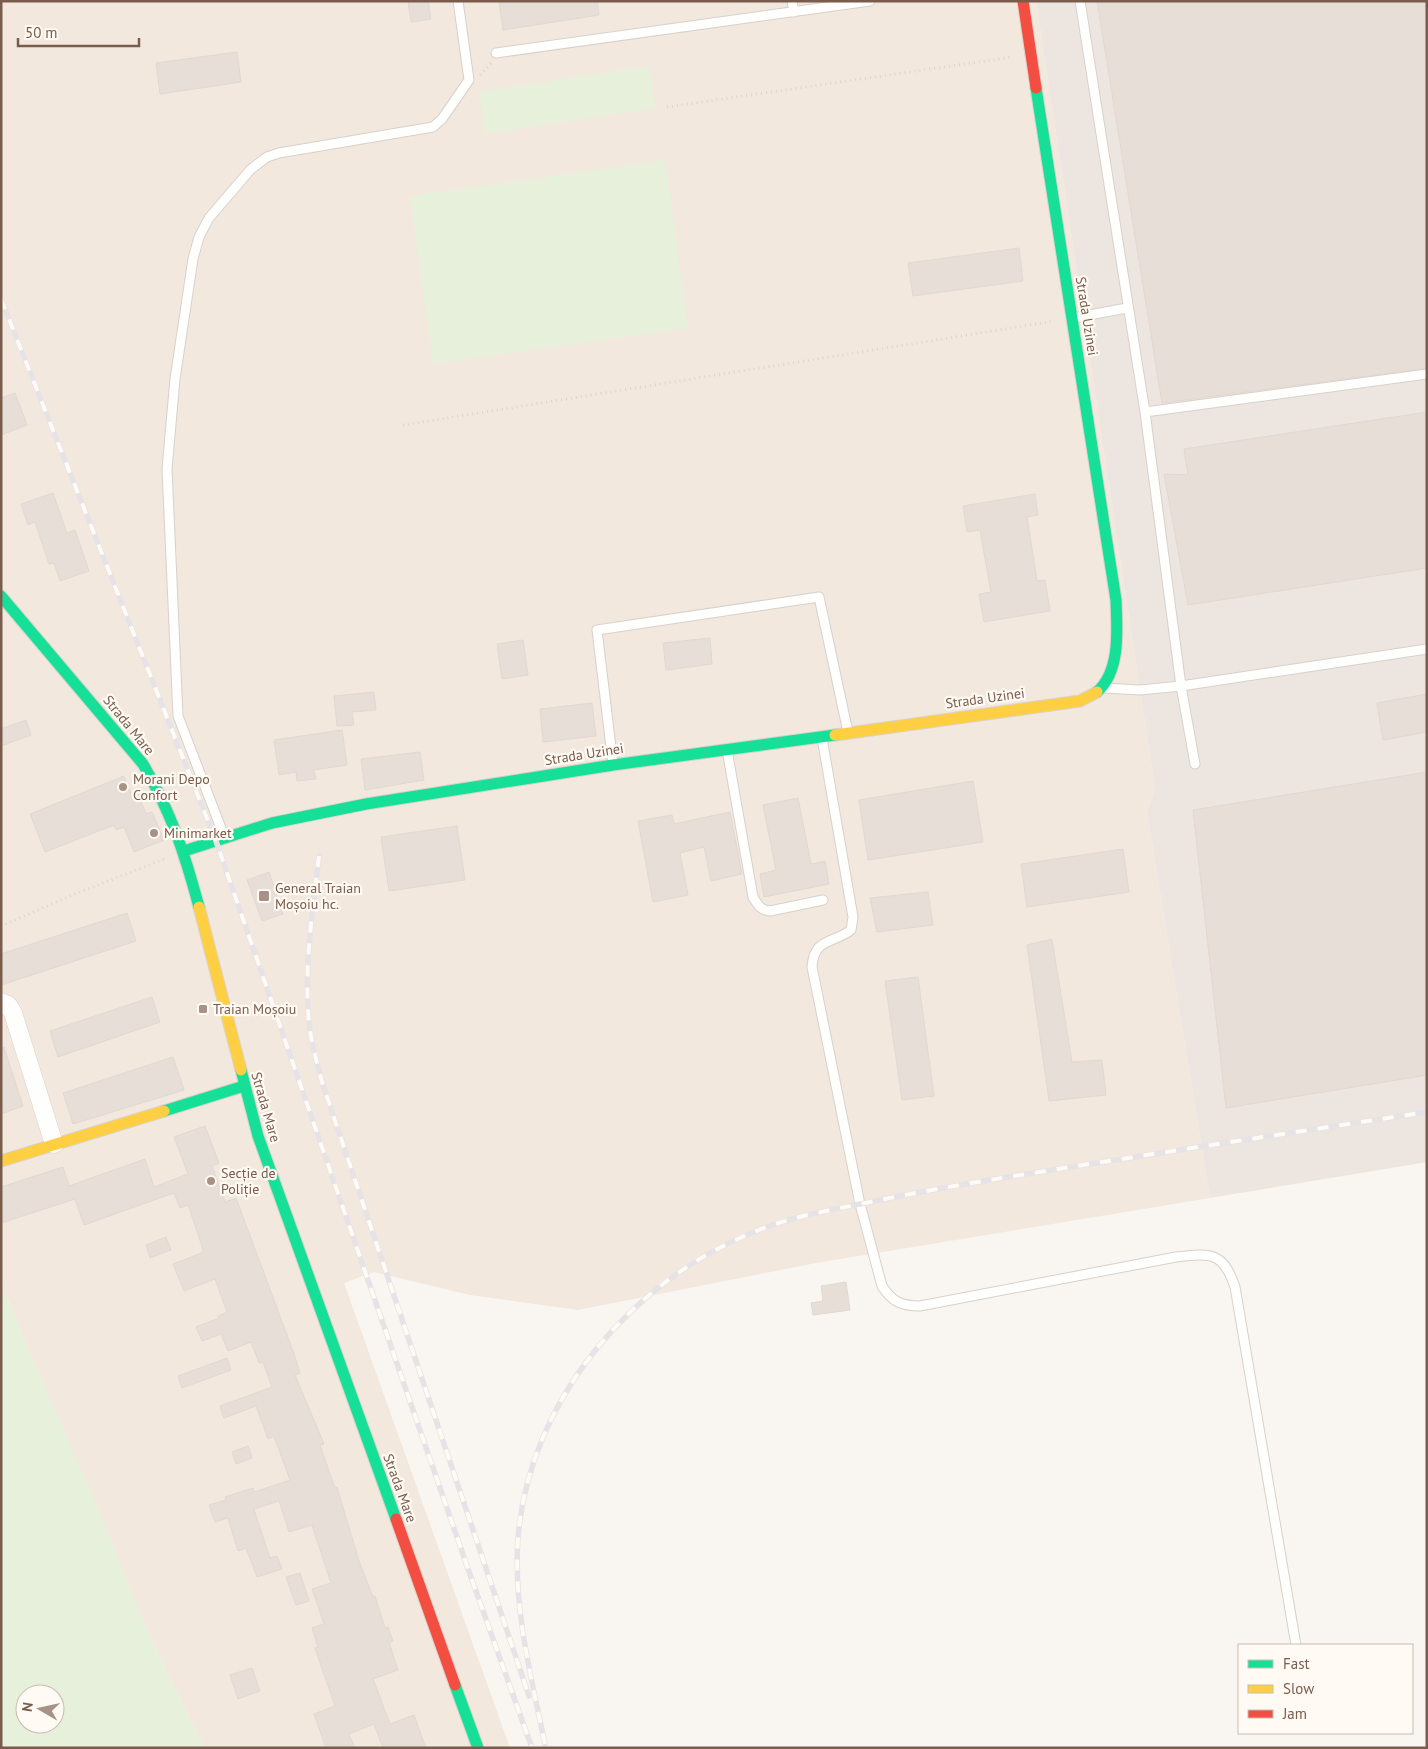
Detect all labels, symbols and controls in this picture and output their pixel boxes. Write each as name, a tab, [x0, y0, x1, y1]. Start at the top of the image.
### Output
scale bar	[18, 15, 139, 47]
text: 50 m	[25, 23, 58, 42]
street label: Strada Uzinei	[1072, 275, 1102, 357]
street label: Strada Uzinei	[944, 684, 1026, 712]
street label: Strada Mare	[99, 691, 159, 759]
street label: Strada Uzinei	[543, 739, 625, 769]
place label: Morani Depo Confort	[133, 770, 210, 804]
marker: Morani Depo Confort	[117, 781, 129, 793]
place label: Minimarket	[164, 824, 232, 842]
marker: Minimarket	[148, 827, 160, 839]
place label: General Traian Moșoiu hc.	[275, 879, 361, 913]
marker: General Traian Moșoiu hc.	[257, 889, 271, 903]
place label: Traian Moșoiu	[213, 1000, 296, 1018]
marker: Traian Moșoiu	[197, 1003, 209, 1015]
street label: Strada Mare	[247, 1070, 285, 1144]
place label: Secție de Poliție	[221, 1164, 276, 1198]
marker: Secție de Poliție	[205, 1175, 217, 1187]
street label: Strada Mare	[379, 1451, 421, 1525]
legend	[1238, 1644, 1413, 1734]
text: Fast	[1283, 1654, 1310, 1673]
text: Slow	[1283, 1679, 1314, 1698]
north arrow	[15, 1684, 65, 1734]
text: N	[18, 1701, 37, 1713]
text: Jam	[1282, 1704, 1307, 1723]

